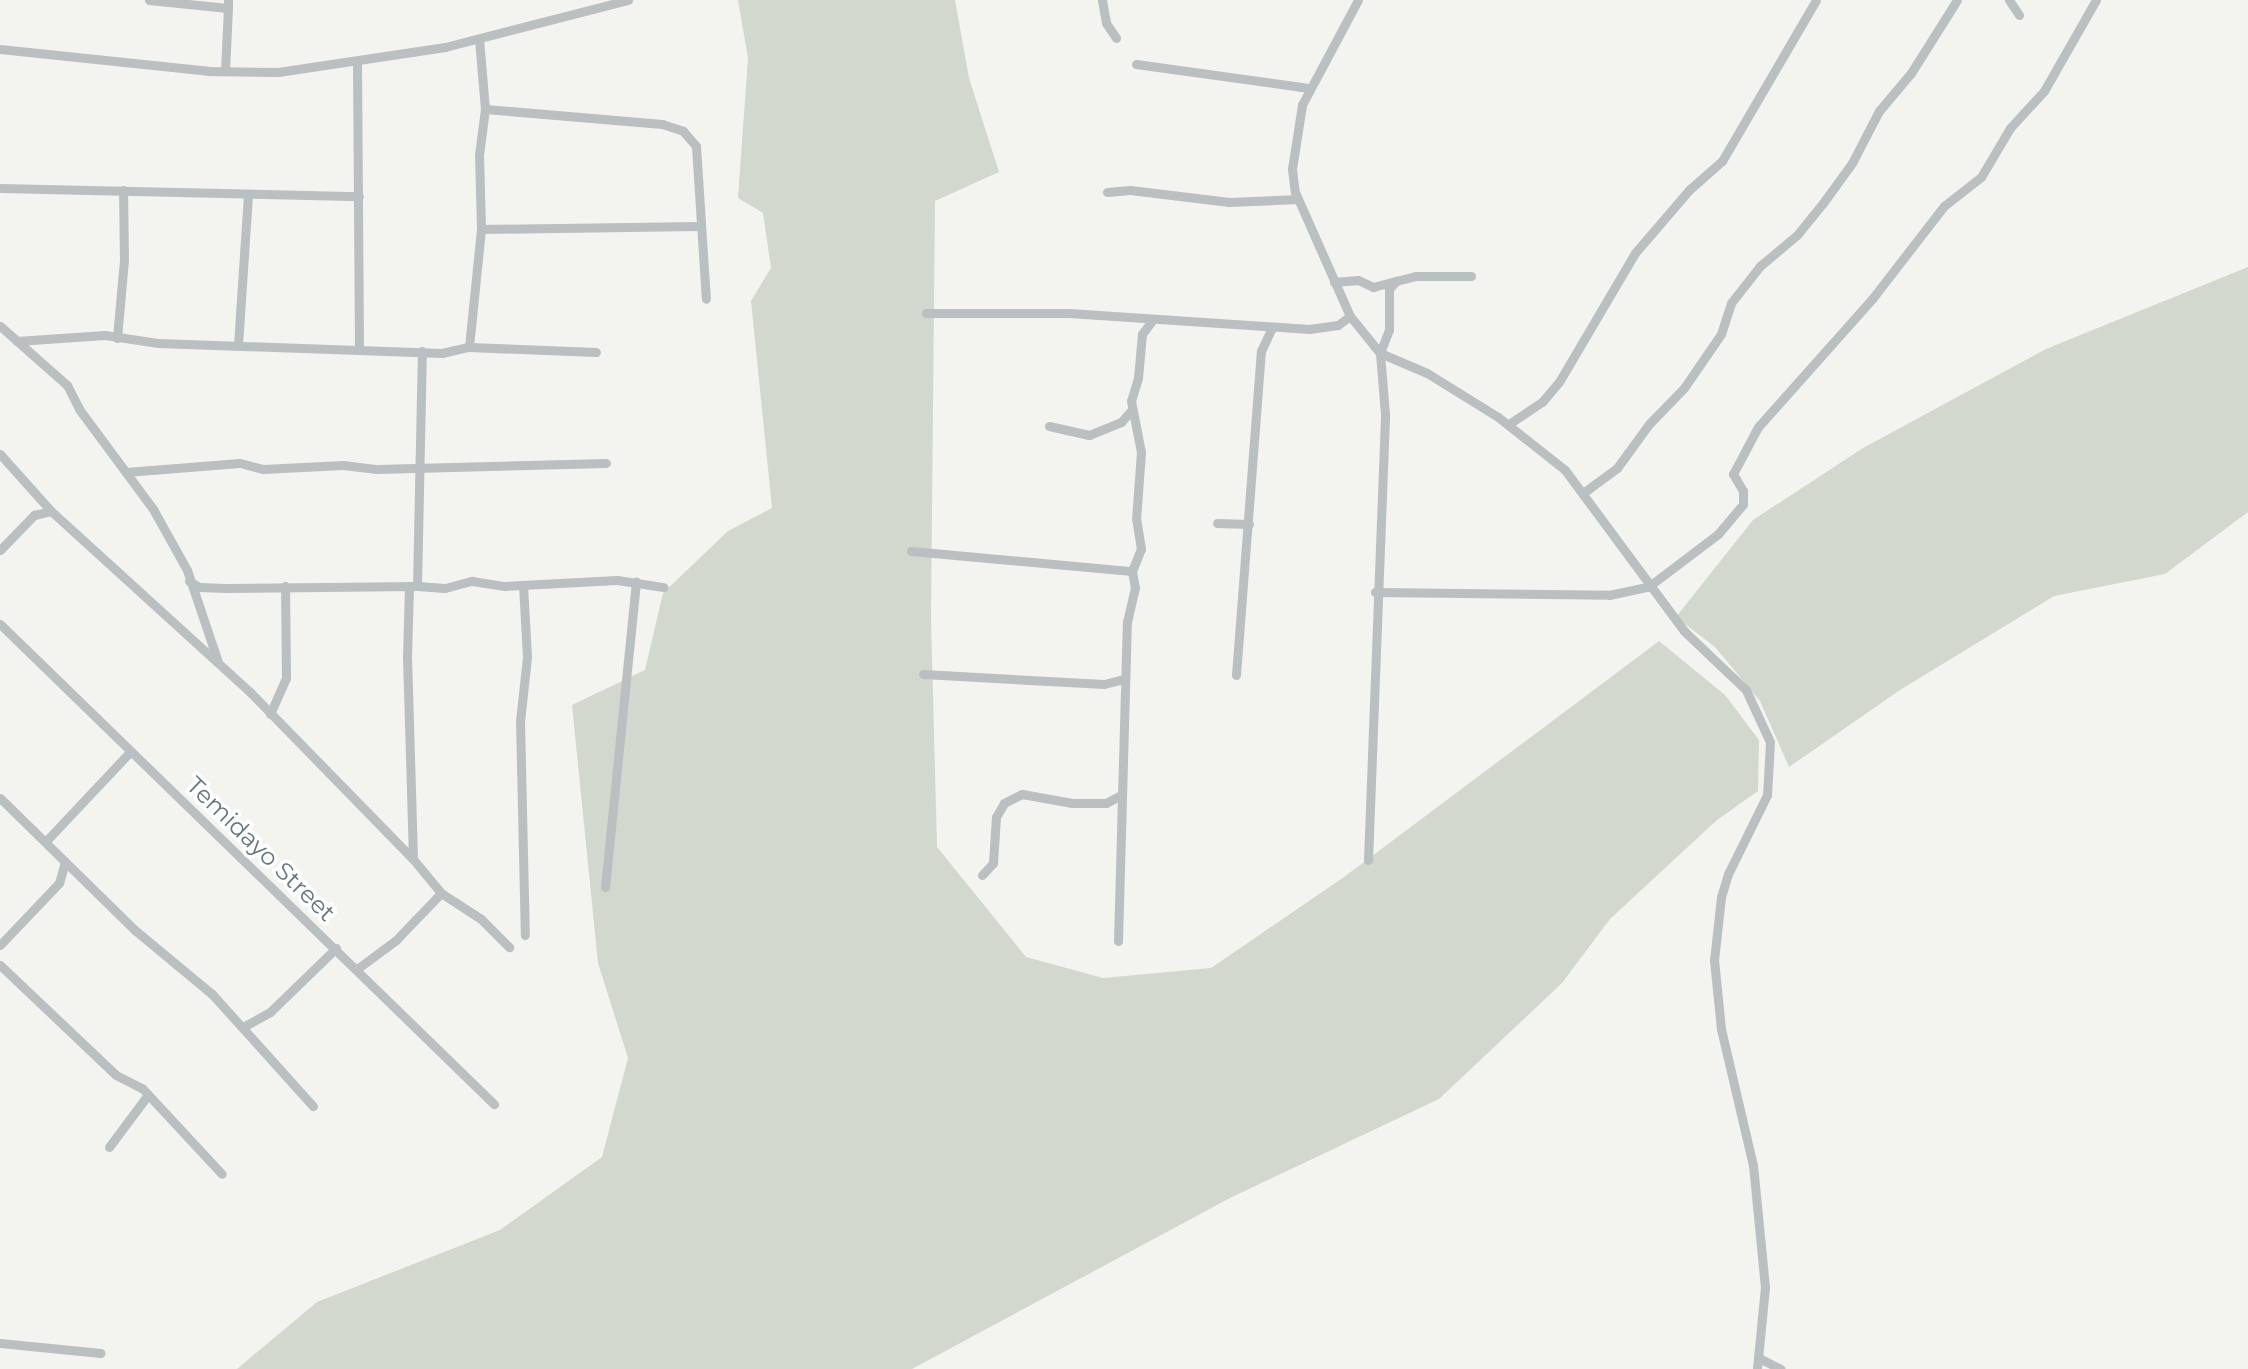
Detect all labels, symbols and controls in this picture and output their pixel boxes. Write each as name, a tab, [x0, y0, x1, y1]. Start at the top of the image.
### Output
street label: Temidayo Street	[181, 771, 341, 927]

